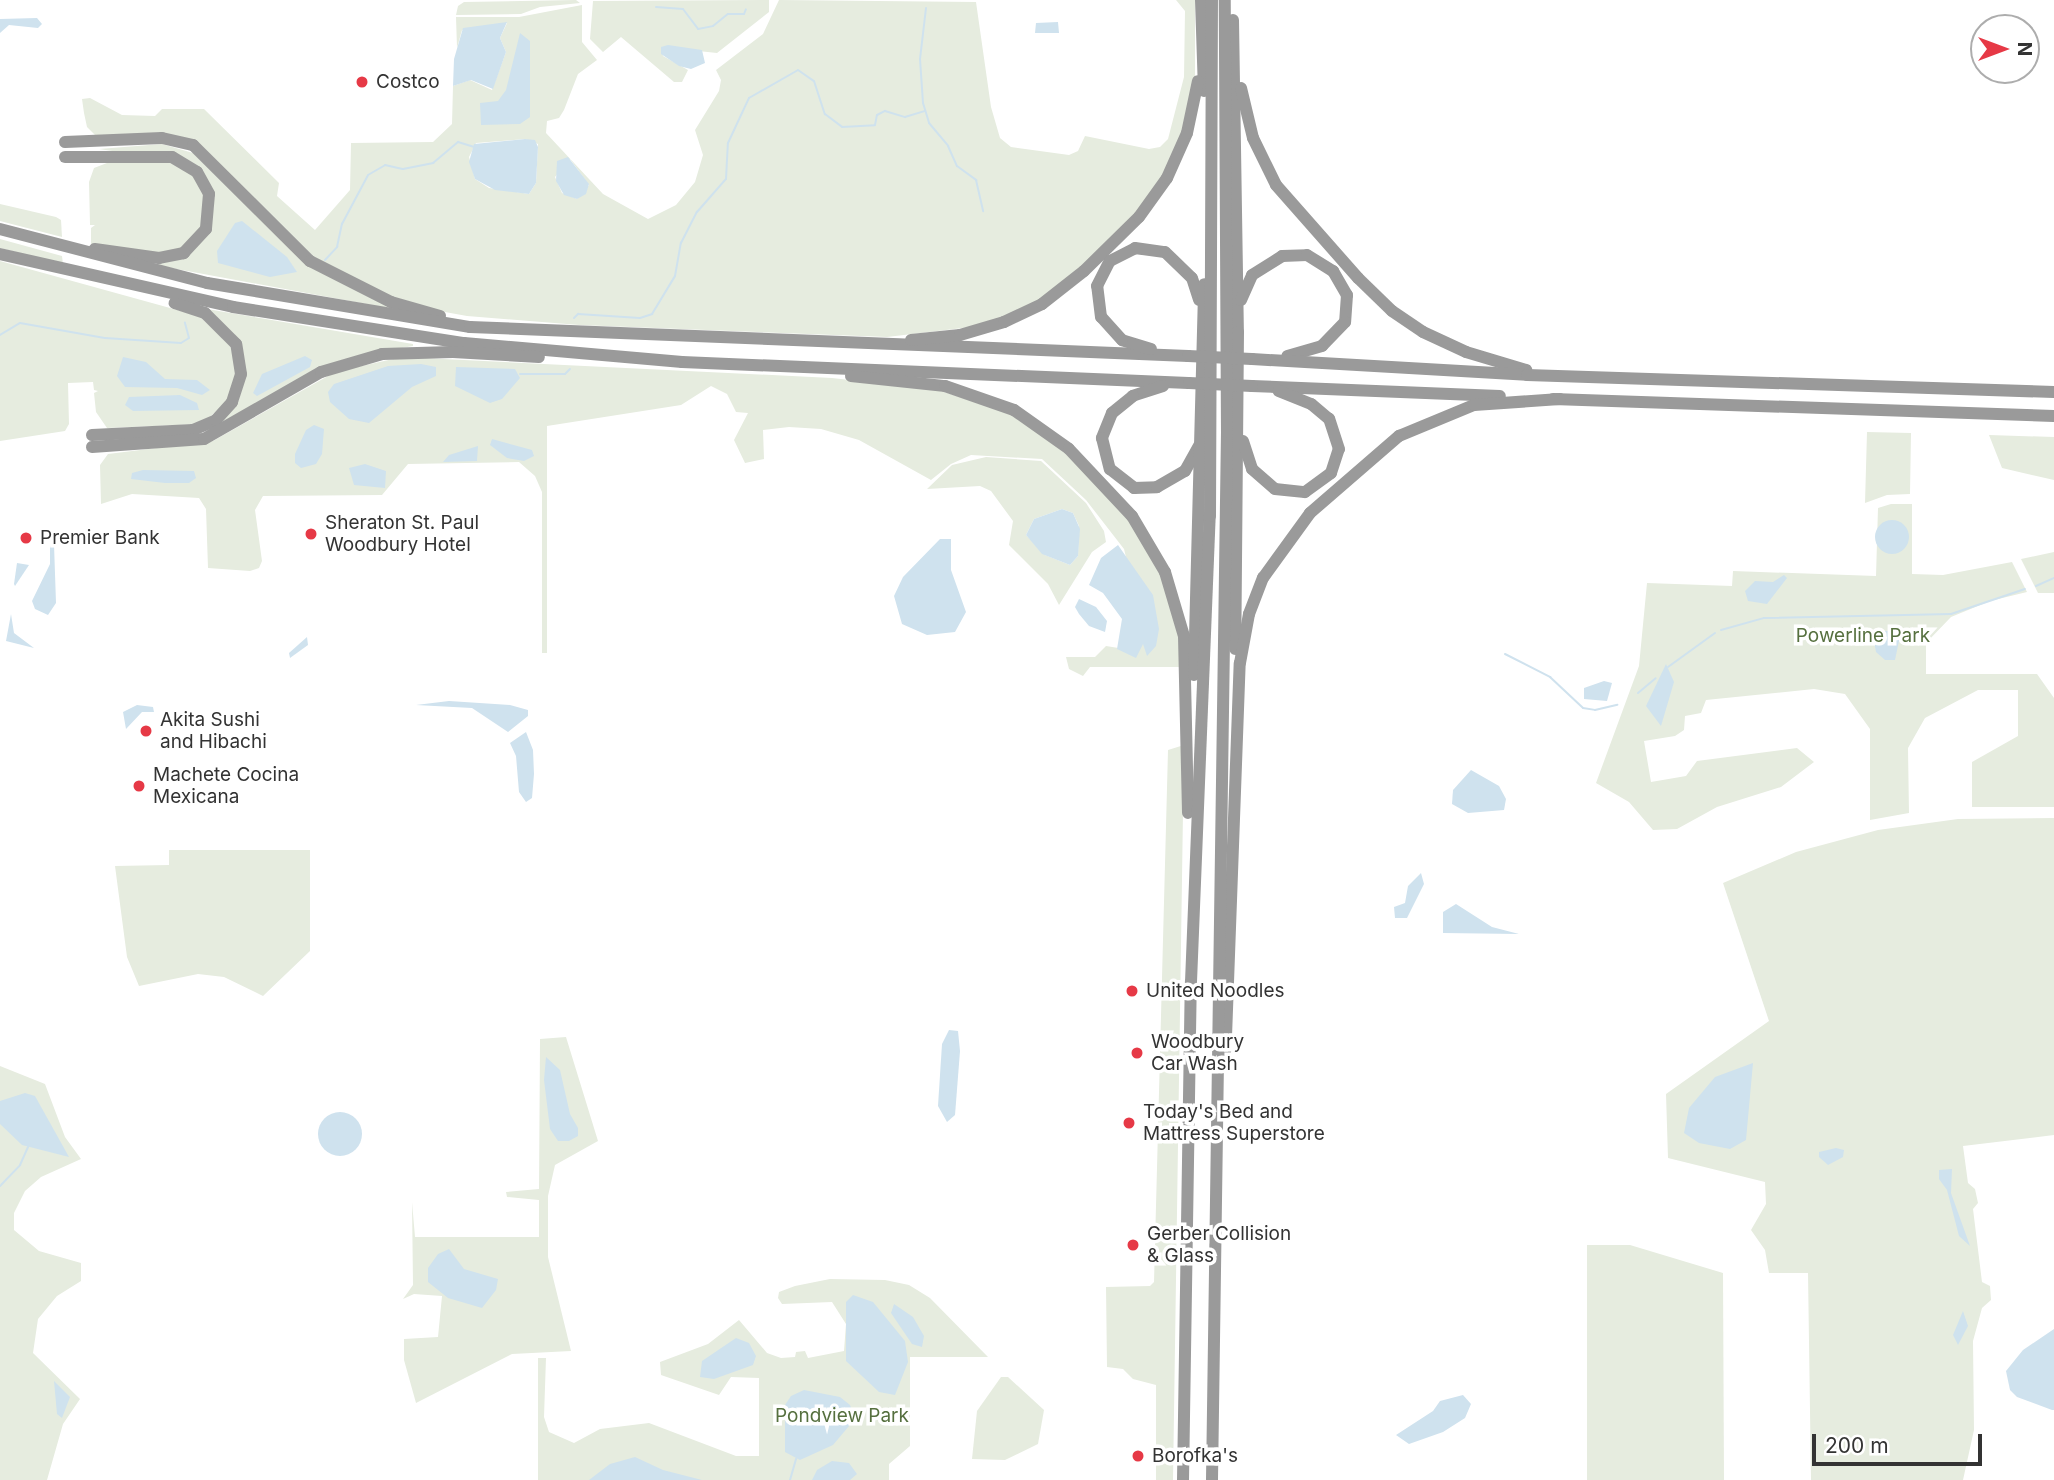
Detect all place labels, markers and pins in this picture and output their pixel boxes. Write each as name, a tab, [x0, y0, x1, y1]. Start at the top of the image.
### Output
place label: Costco	[376, 71, 440, 93]
marker: Costco	[354, 74, 370, 90]
place label: Sheraton St. Paul Woodbury Hotel	[325, 512, 479, 556]
marker: Sheraton St. Paul Woodbury Hotel	[303, 526, 319, 542]
place label: Premier Bank	[40, 527, 160, 549]
marker: Premier Bank	[18, 530, 34, 546]
place label: Akita Sushi and Hibachi	[160, 709, 267, 753]
marker: Akita Sushi and Hibachi	[138, 723, 154, 739]
place label: Machete Cocina Mexicana	[153, 764, 299, 808]
marker: Machete Cocina Mexicana	[131, 778, 147, 794]
place label: United Noodles	[1146, 980, 1284, 1002]
marker: United Noodles	[1124, 983, 1140, 999]
place label: Woodbury Car Wash	[1151, 1031, 1244, 1075]
marker: Woodbury Car Wash	[1129, 1045, 1145, 1061]
place label: Today's Bed and Mattress Superstore	[1143, 1101, 1325, 1145]
marker: Today's Bed and Mattress Superstore	[1121, 1115, 1137, 1131]
place label: Gerber Collision & Glass	[1147, 1223, 1291, 1267]
marker: Gerber Collision & Glass	[1125, 1237, 1141, 1253]
place label: Borofka's	[1152, 1445, 1238, 1467]
marker: Borofka's	[1130, 1448, 1146, 1464]

